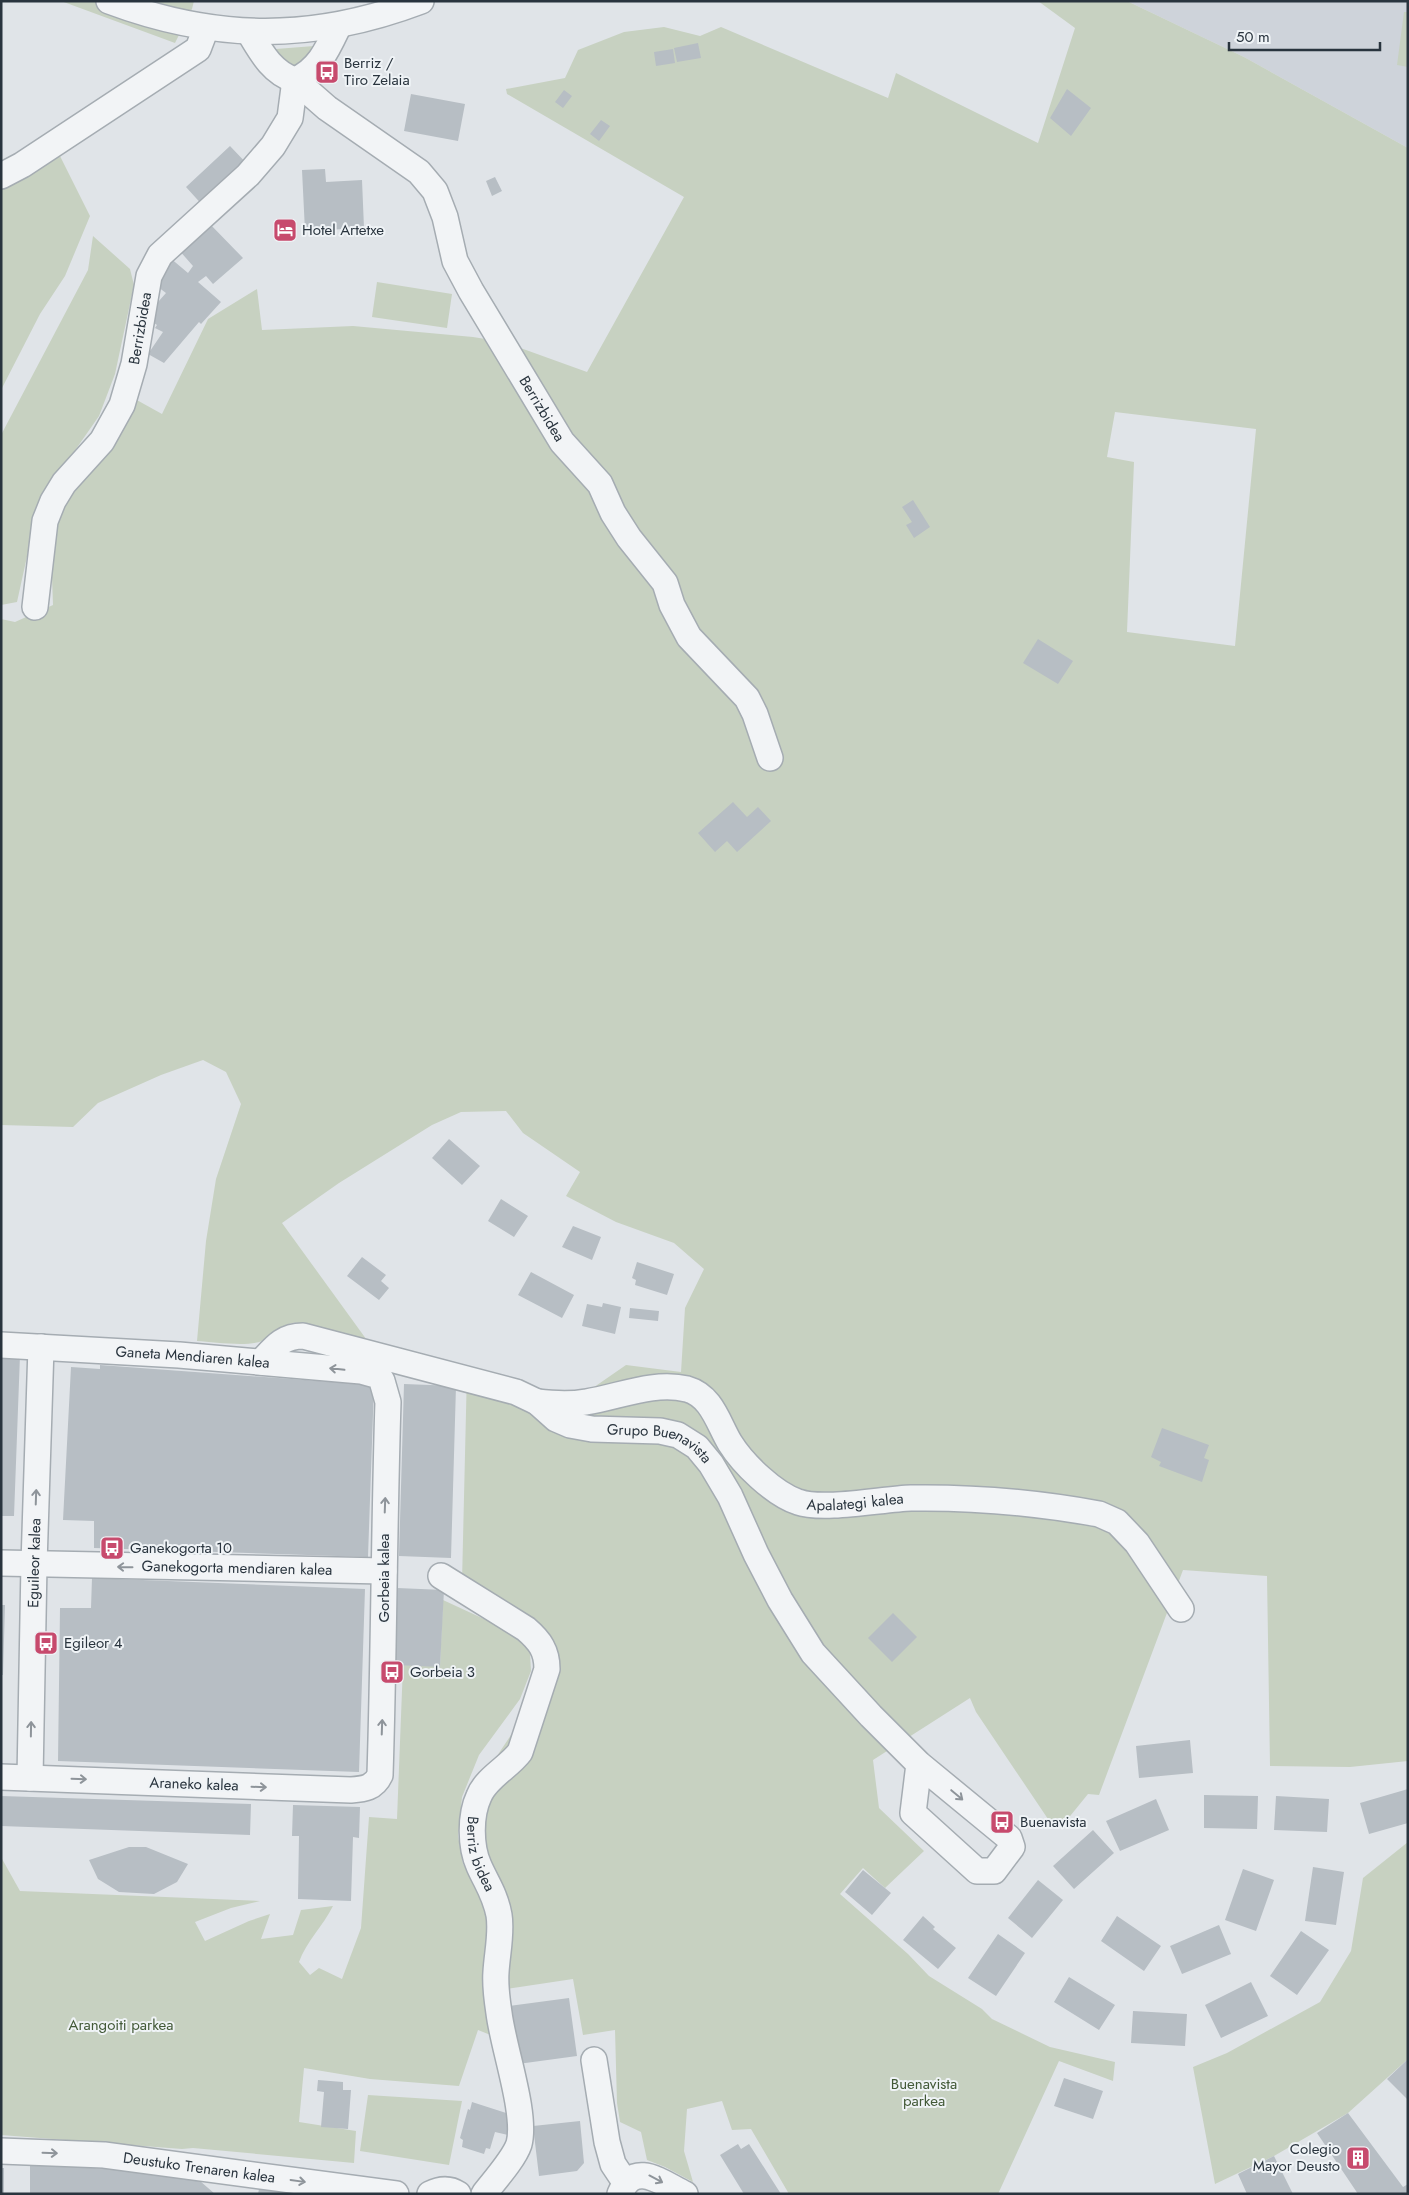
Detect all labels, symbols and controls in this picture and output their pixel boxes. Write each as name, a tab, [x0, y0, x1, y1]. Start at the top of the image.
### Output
scale bar	[1229, 20, 1380, 52]
text: 50 m	[1236, 26, 1270, 48]
place label: Berriz / Tiro Zelaia	[344, 52, 410, 91]
bus stop icon: Berriz / Tiro Zelaia	[314, 59, 340, 85]
hotel icon: Hotel Artetxe	[272, 217, 298, 243]
place label: Hotel Artetxe	[302, 219, 384, 241]
street label: Berrizbidea	[123, 290, 157, 366]
street label: Berrizbidea	[514, 372, 570, 446]
street label: Ganeta Mendiaren kalea	[115, 1340, 271, 1374]
one-way arrow	[329, 1364, 345, 1374]
street label: Grupo Buenavista	[607, 1418, 717, 1468]
street label: Apalategi kalea	[806, 1487, 904, 1516]
one-way arrow	[31, 1489, 41, 1506]
one-way arrow	[380, 1497, 390, 1514]
street label: Eguileor kalea	[22, 1518, 46, 1608]
street label: Gorbeia kalea	[373, 1533, 395, 1623]
bus stop icon: Ganekogorta 10	[99, 1535, 125, 1561]
place label: Ganekogorta 10	[130, 1537, 232, 1559]
street label: Ganekogorta mendiaren kalea	[141, 1555, 332, 1581]
one-way arrow	[117, 1562, 134, 1572]
bus stop icon: Egileor 4	[33, 1630, 59, 1656]
place label: Egileor 4	[64, 1632, 123, 1654]
bus stop icon: Gorbeia 3	[379, 1659, 405, 1685]
place label: Gorbeia 3	[410, 1661, 475, 1683]
one-way arrow	[377, 1719, 387, 1735]
one-way arrow	[26, 1721, 36, 1738]
street label: Araneko kalea	[149, 1771, 239, 1797]
one-way arrow	[70, 1775, 86, 1784]
one-way arrow	[250, 1782, 266, 1791]
one-way arrow	[950, 1789, 963, 1800]
bus stop icon: Buenavista	[989, 1809, 1015, 1835]
place label: Buenavista	[1020, 1811, 1086, 1833]
street label: Berriz bidea	[461, 1815, 501, 1895]
park label: Arangoiti parkea	[68, 2014, 174, 2036]
park label: Buenavista parkea	[891, 2073, 957, 2112]
place label: Colegio Mayor Deusto	[1253, 2138, 1340, 2177]
building icon: Colegio Mayor Deusto	[1345, 2145, 1371, 2171]
street label: Deustuko Trenaren kalea	[122, 2147, 277, 2189]
one-way arrow	[42, 2148, 58, 2158]
one-way arrow	[648, 2174, 663, 2184]
one-way arrow	[290, 2176, 306, 2186]

